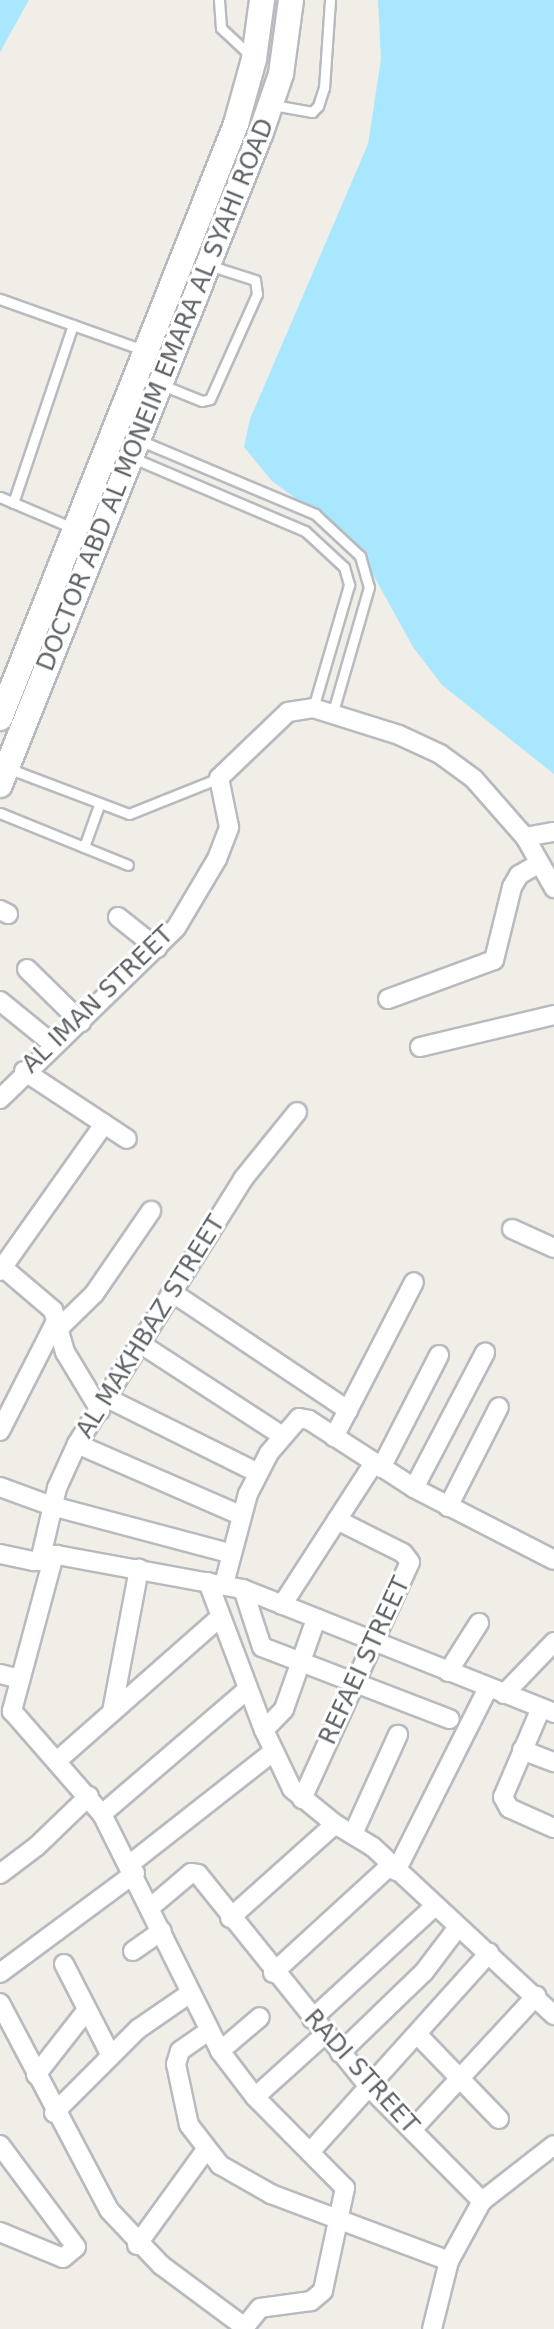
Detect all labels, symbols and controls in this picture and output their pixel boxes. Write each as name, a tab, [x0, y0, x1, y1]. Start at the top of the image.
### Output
street label: DOCTOR ABD AL MONEIM EMARA AL SYAHI ROAD	[32, 115, 280, 675]
street label: AL IMAN STREET	[17, 921, 179, 1079]
street label: AL MAKHBAZ STREET	[71, 1210, 231, 1444]
street label: REFAEI STREET	[314, 1573, 416, 1749]
street label: RADI STREET	[298, 2004, 424, 2140]

